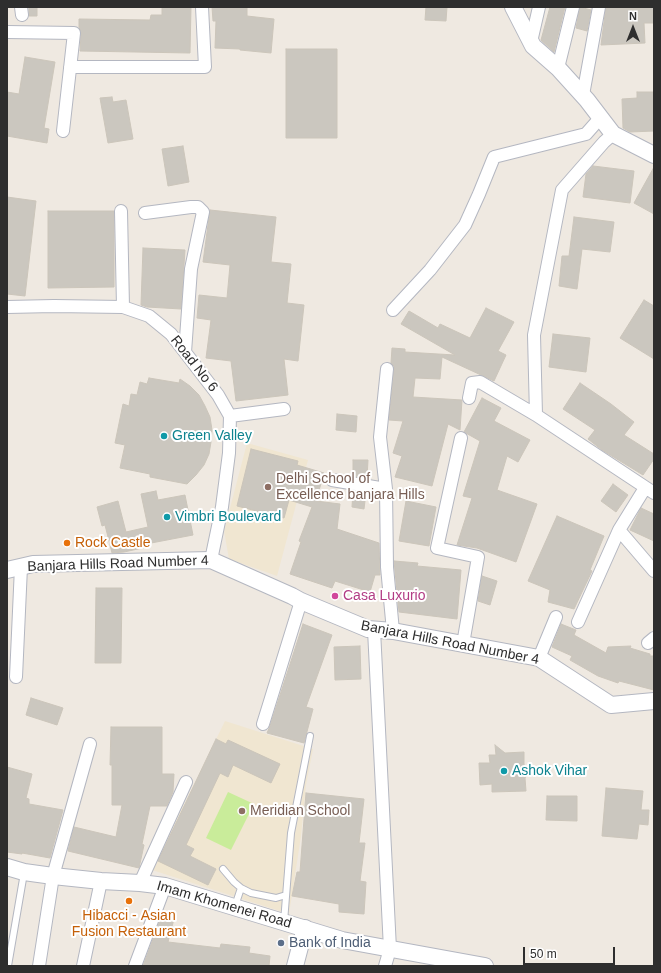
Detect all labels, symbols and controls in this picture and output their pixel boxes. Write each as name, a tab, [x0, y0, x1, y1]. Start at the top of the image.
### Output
north arrow	[613, 8, 653, 48]
text: N	[629, 10, 637, 22]
street label: Road No 6	[167, 332, 221, 396]
place label: Green Valley	[172, 428, 252, 444]
marker: Green Valley	[159, 431, 169, 441]
place label: Delhi School of Excellence banjara Hills	[276, 471, 425, 504]
marker: Delhi School of Excellence banjara Hills	[263, 482, 273, 492]
place label: Vimbri Boulevard	[175, 509, 281, 525]
marker: Vimbri Boulevard	[162, 512, 172, 522]
place label: Rock Castle	[75, 535, 150, 551]
marker: Rock Castle	[62, 538, 72, 548]
street label: Banjara Hills Road Number 4	[27, 552, 209, 576]
place label: Casa Luxurio	[343, 588, 425, 604]
marker: Casa Luxurio	[330, 591, 340, 601]
street label: Banjara Hills Road Number 4	[359, 617, 541, 669]
place label: Ashok Vihar	[512, 763, 587, 779]
marker: Ashok Vihar	[499, 766, 509, 776]
place label: Meridian School	[250, 803, 350, 819]
marker: Meridian School	[237, 806, 247, 816]
street label: Imam Khomenei Road	[155, 878, 293, 932]
marker: Hibacci - Asian Fusion Restaurant	[124, 896, 134, 906]
place label: Hibacci - Asian Fusion Restaurant	[72, 908, 186, 940]
place label: Bank of India	[289, 935, 371, 951]
marker: Bank of India	[276, 938, 286, 948]
scale bar	[525, 939, 617, 965]
text: 50 m	[530, 947, 557, 961]

